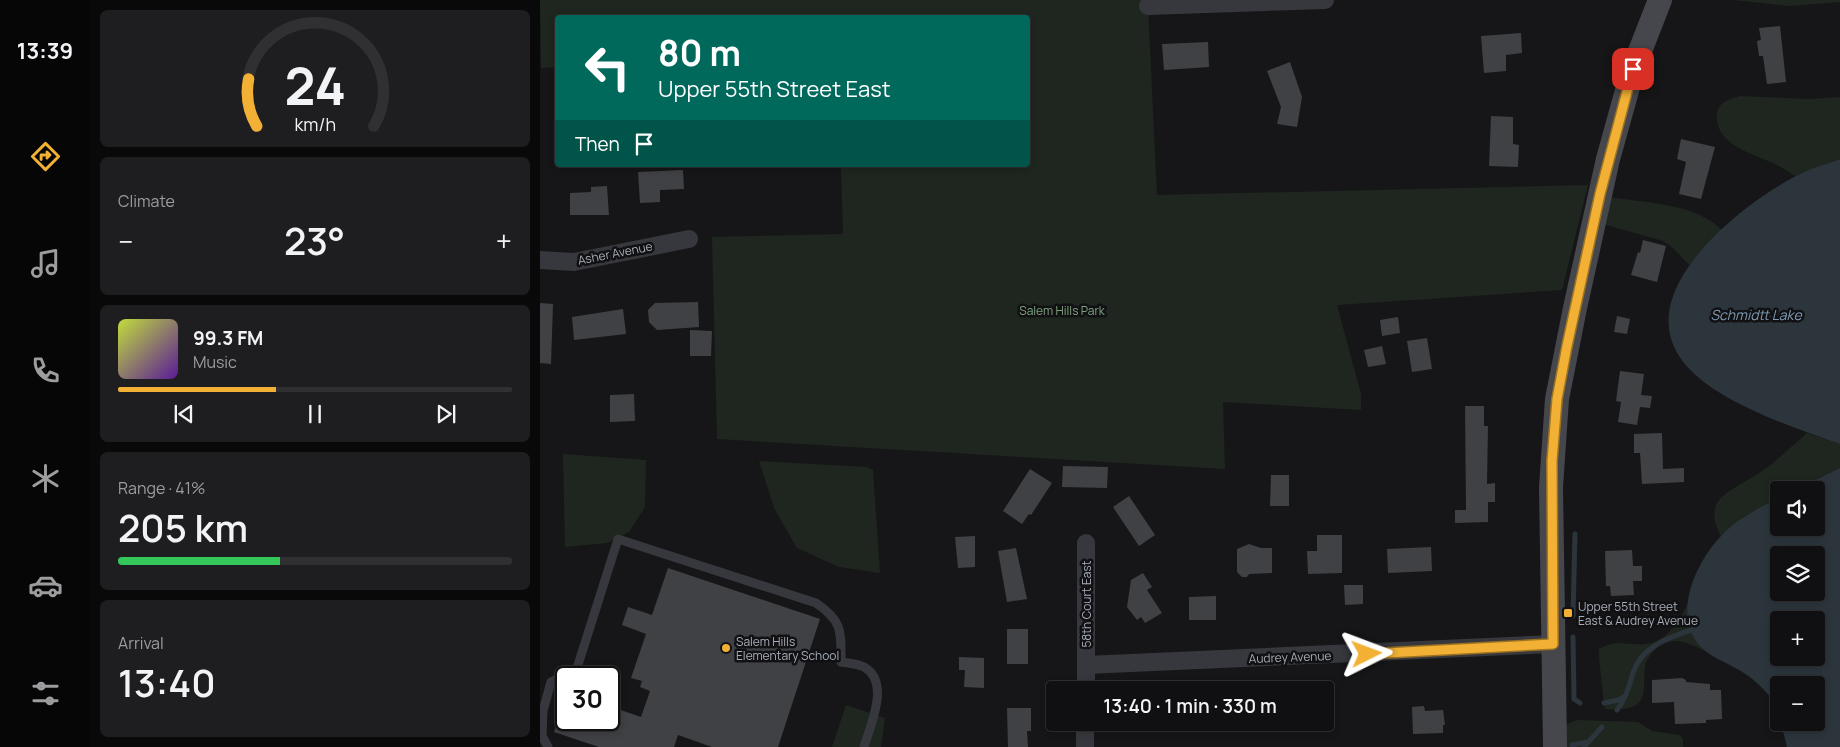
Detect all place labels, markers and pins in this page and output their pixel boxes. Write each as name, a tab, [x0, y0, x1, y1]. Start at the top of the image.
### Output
pin	[1612, 48, 1654, 90]
place label: Upper 55th Street East & Audrey Avenue	[1578, 598, 1698, 629]
marker: Upper 55th Street East & Audrey Avenue	[1562, 607, 1574, 619]
place label: Salem Hills Elementary School	[736, 633, 839, 664]
marker: Salem Hills Elementary School	[720, 642, 732, 654]

